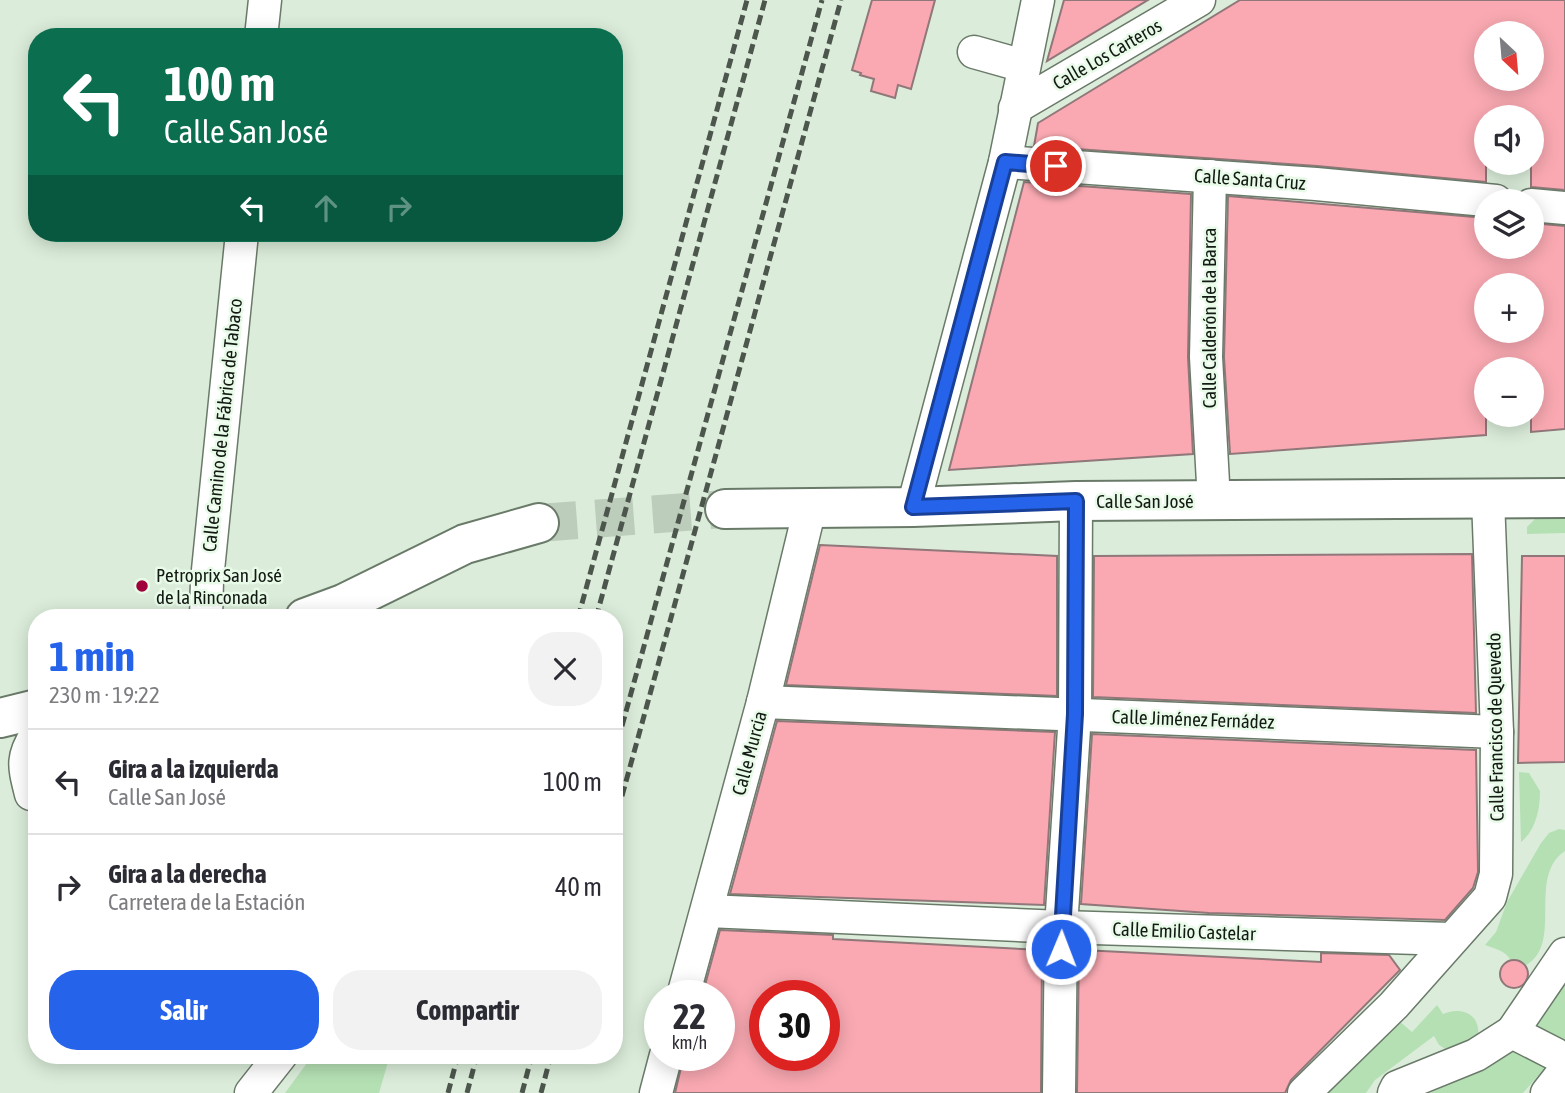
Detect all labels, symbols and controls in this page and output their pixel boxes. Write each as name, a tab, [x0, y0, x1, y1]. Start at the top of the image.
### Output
street label: Calle Los Carteros	[1049, 14, 1166, 94]
north arrow	[1474, 21, 1544, 91]
map controls	[1474, 21, 1544, 427]
text: 100 m	[164, 55, 275, 111]
icon: left	[49, 56, 140, 147]
button: sound	[1474, 105, 1544, 175]
text: Calle San José	[164, 113, 328, 150]
pin	[1026, 136, 1086, 196]
icon: arrive	[1037, 147, 1075, 185]
street label: Calle Santa Cruz	[1194, 164, 1307, 194]
icon: left	[234, 189, 272, 227]
icon: ahead	[307, 189, 345, 227]
icon: right	[380, 189, 418, 227]
button: layers	[1474, 189, 1544, 259]
street label: Calle Calderón de la Barca	[1198, 228, 1220, 408]
button: +	[1474, 273, 1544, 343]
street label: Calle Camino de la Fábrica de Tabaco	[198, 297, 246, 553]
button: −	[1474, 357, 1544, 427]
street label: Calle San José	[1096, 490, 1194, 512]
place label: Petroprix San José de la Rinconada	[156, 564, 282, 608]
marker: Petroprix San José de la Rinconada	[134, 578, 150, 594]
text: 1 min	[49, 632, 135, 680]
button: close	[528, 632, 602, 706]
street label: Calle Francisco de Quevedo	[1482, 632, 1508, 822]
text: 230 m · 19:22	[49, 682, 160, 708]
street label: Calle Jiménez Fernádez	[1111, 705, 1275, 733]
street label: Calle Murcia	[727, 708, 771, 798]
text: Gira a la izquierda	[108, 754, 279, 784]
icon: left	[49, 763, 87, 801]
text: 100 m	[543, 767, 602, 797]
text: Calle San José	[108, 784, 226, 810]
text: Gira a la derecha	[108, 859, 267, 889]
icon: right	[49, 868, 87, 906]
text: 40 m	[555, 872, 602, 902]
text: Carretera de la Estación	[108, 889, 306, 915]
position arrow	[1024, 912, 1098, 986]
street label: Calle Emilio Castelar	[1112, 918, 1256, 945]
button: Salir	[49, 970, 319, 1050]
button: Compartir	[333, 970, 602, 1050]
speed limit sign: 30	[749, 980, 840, 1071]
text: 22	[673, 996, 706, 1036]
text: km/h	[672, 1032, 707, 1053]

